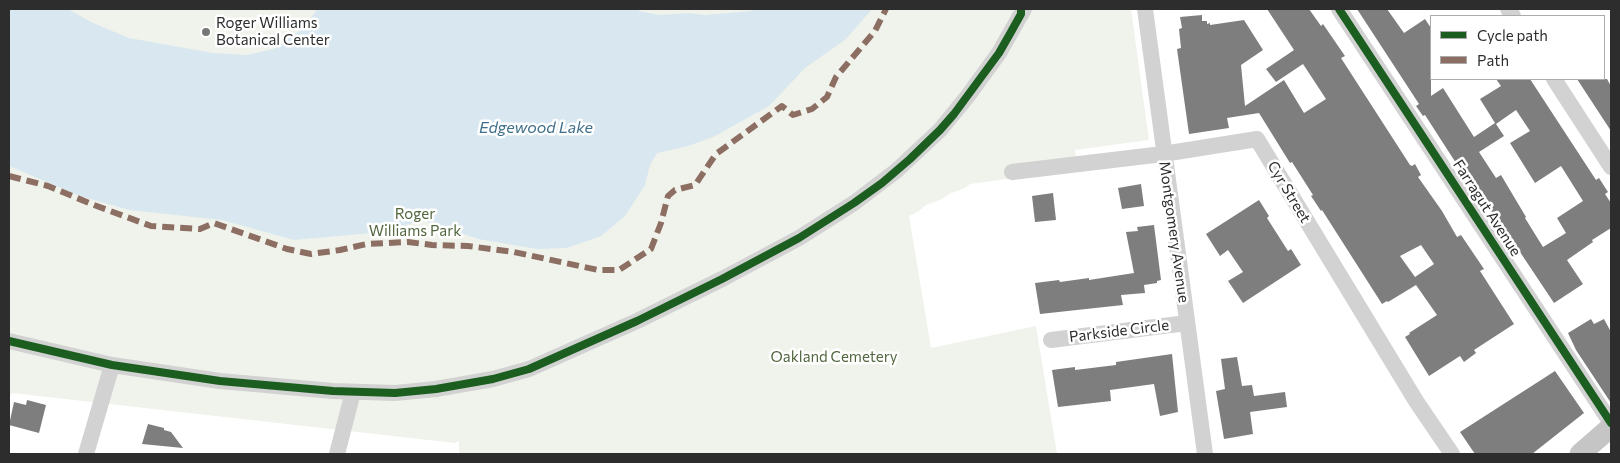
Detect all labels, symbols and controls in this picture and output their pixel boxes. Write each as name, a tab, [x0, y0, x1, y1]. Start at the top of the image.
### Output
place label: Roger Williams Botanical Center	[216, 14, 330, 49]
legend	[1430, 15, 1605, 80]
marker: Roger Williams Botanical Center	[200, 26, 212, 38]
text: Cycle path	[1477, 26, 1548, 44]
text: Path	[1477, 51, 1509, 69]
water label: Edgewood Lake	[479, 118, 593, 138]
street label: Farragut Avenue	[1449, 156, 1525, 260]
street label: Cyr Street	[1264, 158, 1314, 226]
street label: Montgomery Avenue	[1155, 160, 1193, 304]
park label: Roger Williams Park	[369, 205, 461, 240]
street label: Parkside Circle	[1068, 316, 1170, 346]
park label: Oakland Cemetery	[771, 348, 897, 366]

